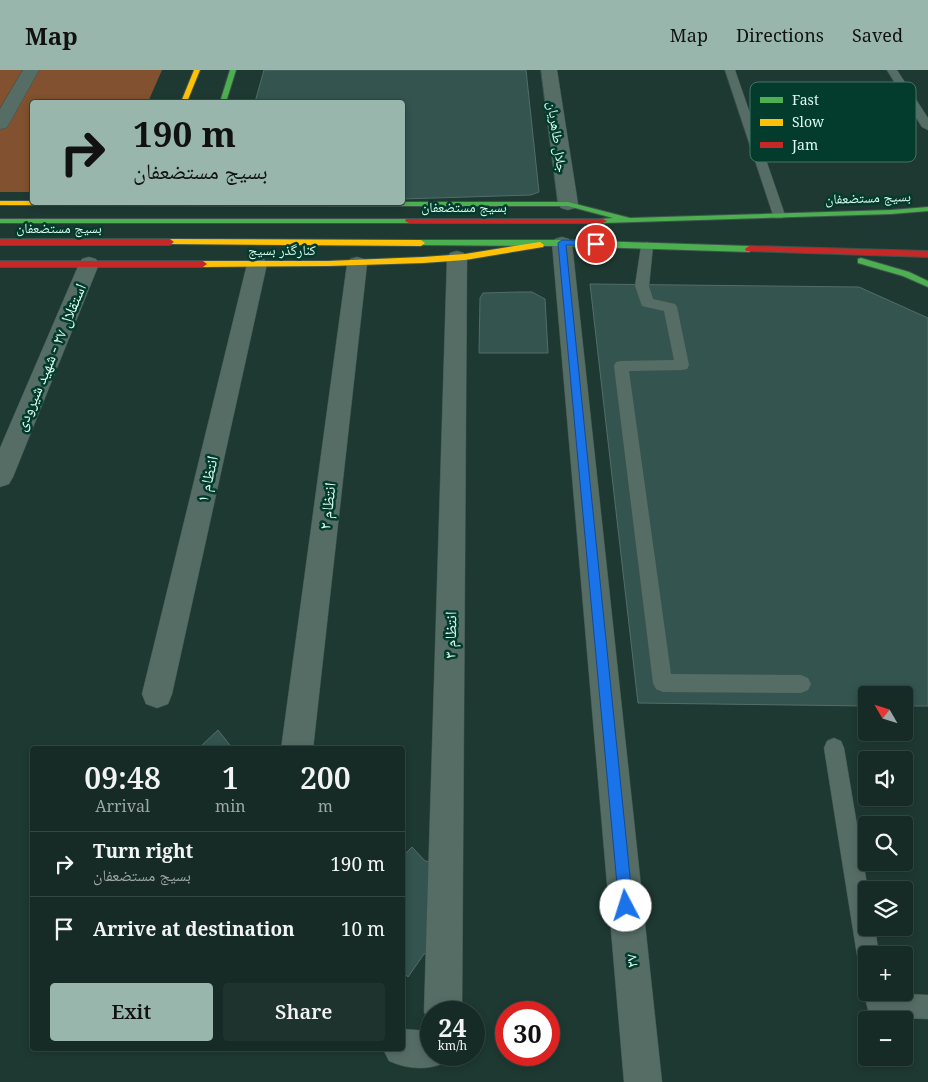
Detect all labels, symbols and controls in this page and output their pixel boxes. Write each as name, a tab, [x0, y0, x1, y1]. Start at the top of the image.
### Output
text: Map	[25, 19, 78, 52]
text: Map	[670, 23, 708, 47]
text: Directions	[736, 23, 824, 47]
text: Saved	[852, 23, 903, 47]
legend	[750, 82, 916, 162]
text: Fast	[792, 90, 819, 109]
street label: جلال طاهریان	[544, 100, 572, 174]
text: 190 m	[133, 110, 236, 157]
text: Slow	[792, 112, 825, 131]
icon: right	[50, 120, 115, 185]
text: Jam	[791, 135, 818, 154]
text: بسیج مستضعفان	[133, 155, 268, 185]
street label: بسیج مستضعفان	[825, 186, 911, 209]
street label: بسیج مستضعفان	[421, 197, 507, 217]
street label: بسیج مستضعفان	[16, 218, 102, 238]
pin	[575, 223, 617, 265]
icon: arrive	[582, 230, 610, 258]
street label: کنارگذر بسیج	[248, 240, 316, 260]
street label: استقلال ۲۷ - شهید شیرودی	[9, 280, 91, 434]
street label: انتظام ۱	[191, 453, 223, 505]
street label: انتظام ۲	[313, 481, 341, 531]
street label: انتظام ۳	[439, 611, 461, 659]
north arrow	[858, 686, 912, 741]
map controls	[858, 686, 913, 1066]
button: sound	[858, 751, 913, 806]
text: 09:48	[84, 757, 161, 798]
text: 1	[222, 757, 239, 798]
text: 200	[300, 757, 351, 798]
text: Arrival	[95, 795, 150, 817]
text: min	[215, 795, 246, 817]
text: m	[318, 795, 333, 817]
button: search	[858, 816, 913, 871]
text: Turn right	[93, 838, 193, 864]
icon: right	[50, 850, 78, 878]
text: 190 m	[330, 851, 385, 877]
text: بسیج مستضعفان	[93, 864, 191, 886]
position arrow	[599, 879, 651, 931]
button: layers	[858, 881, 913, 936]
icon: arrive	[50, 915, 78, 943]
text: Arrive at destination	[93, 916, 295, 942]
text: 10 m	[341, 916, 385, 942]
button: +	[858, 946, 913, 1001]
street label: ۲۷	[619, 953, 643, 969]
button: Exit	[50, 983, 213, 1041]
button: Share	[223, 983, 385, 1041]
speed limit sign: 30	[495, 1001, 560, 1066]
text: 24	[438, 1010, 467, 1044]
button: −	[858, 1011, 913, 1066]
text: km/h	[438, 1037, 467, 1054]

